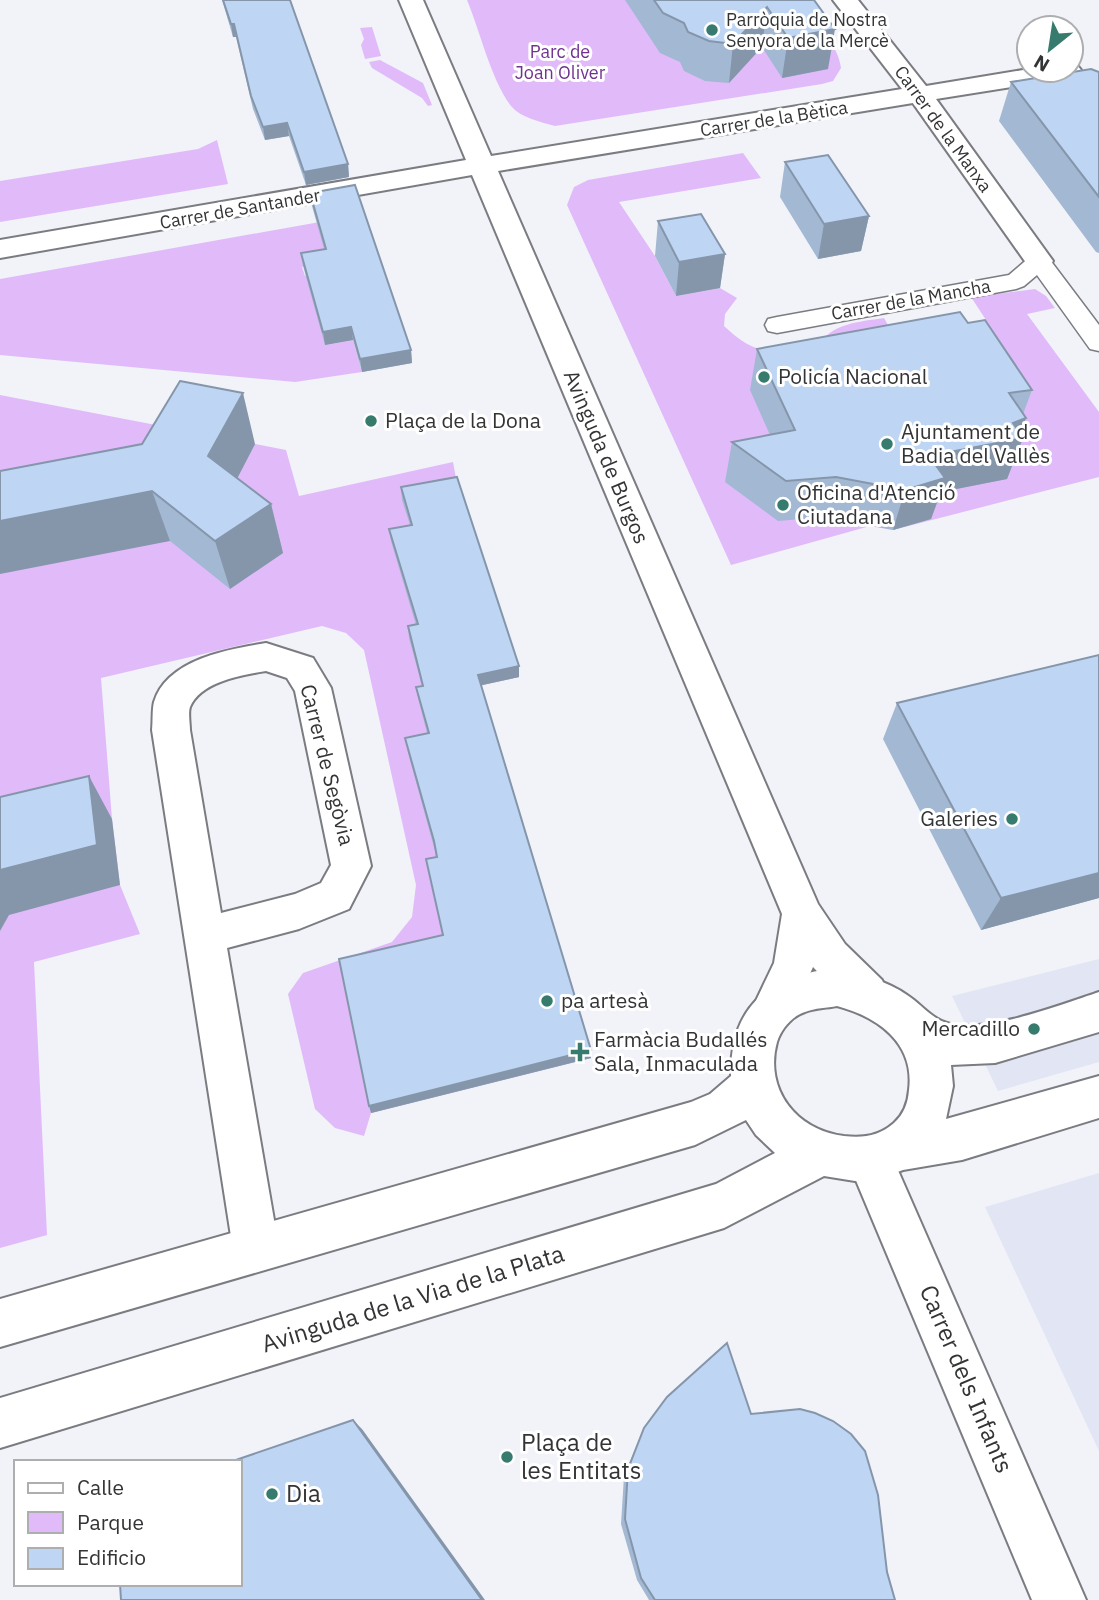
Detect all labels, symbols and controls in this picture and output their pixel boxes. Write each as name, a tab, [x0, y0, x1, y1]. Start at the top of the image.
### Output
place label: Parròquia de Nostra Senyora de la Mercè	[726, 8, 889, 52]
north arrow	[1015, 14, 1085, 84]
marker: Parròquia de Nostra Senyora de la Mercè	[704, 22, 720, 38]
park label: Parc de Joan Oliver	[515, 40, 606, 84]
text: N	[1030, 50, 1053, 78]
street label: Carrer de la Manxa	[890, 61, 997, 197]
street label: Carrer de la Bètica	[698, 95, 850, 142]
street label: Carrer de Santander	[158, 183, 322, 234]
street label: Carrer de la Mancha	[829, 274, 993, 325]
place label: Policía Nacional	[778, 362, 928, 390]
street label: Avinguda de Burgos	[558, 365, 656, 548]
marker: Policía Nacional	[756, 369, 772, 385]
place label: Plaça de la Dona	[385, 406, 541, 434]
marker: Plaça de la Dona	[363, 413, 379, 429]
place label: Ajuntament de Badia del Vallès	[901, 417, 1050, 469]
marker: Ajuntament de Badia del Vallès	[879, 436, 895, 452]
place label: Oficina d'Atenció Ciutadana	[797, 478, 956, 530]
marker: Oficina d'Atenció Ciutadana	[775, 497, 791, 513]
street label: Carrer de Segòvia	[294, 681, 362, 848]
place label: Galeries	[920, 804, 998, 832]
marker: Galeries	[1004, 811, 1020, 827]
place label: pa artesà	[561, 986, 649, 1014]
marker: pa artesà	[539, 993, 555, 1009]
place label: Mercadillo	[922, 1014, 1020, 1042]
marker: Mercadillo	[1026, 1021, 1042, 1037]
place label: Farmàcia Budallés Sala, Inmaculada	[594, 1025, 767, 1077]
marker: Farmàcia Budallés Sala, Inmaculada	[572, 1044, 588, 1060]
street label: Avinguda de la Via de la Plata	[258, 1237, 568, 1359]
street label: Carrer dels Infants	[913, 1280, 1021, 1478]
place label: Plaça de les Entitats	[521, 1426, 641, 1486]
marker: Plaça de les Entitats	[499, 1449, 515, 1465]
legend	[14, 1460, 242, 1586]
text: Calle	[77, 1473, 124, 1501]
place label: Dia	[286, 1477, 321, 1509]
marker: Dia	[264, 1486, 280, 1502]
text: Parque	[77, 1508, 144, 1536]
text: Edificio	[77, 1543, 146, 1571]

